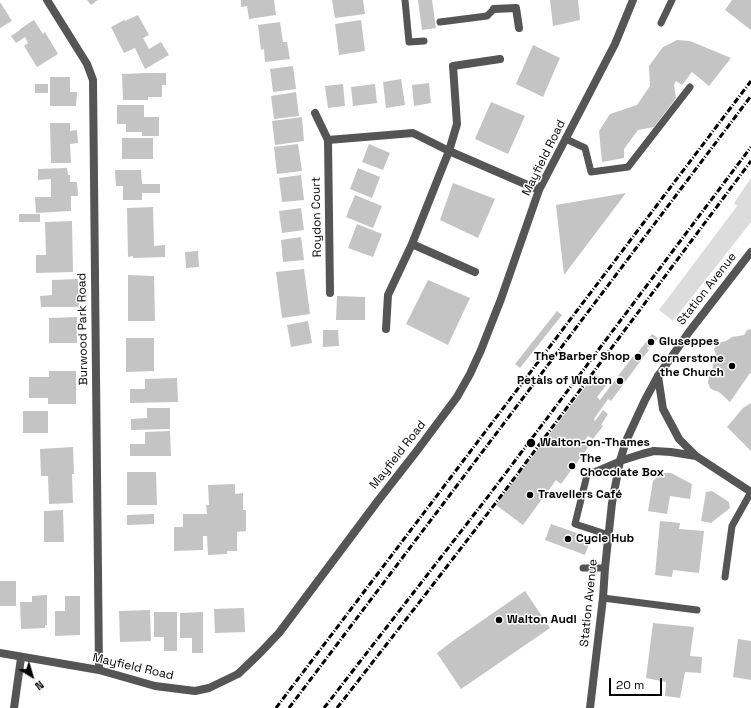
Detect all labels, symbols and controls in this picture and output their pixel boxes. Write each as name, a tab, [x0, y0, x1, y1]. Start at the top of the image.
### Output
street label: Mayfield Road	[519, 118, 569, 198]
street label: Roydon Court	[309, 177, 325, 257]
street label: Station Avenue	[674, 250, 740, 328]
street label: Burwood Park Road	[75, 273, 91, 385]
place label: Giuseppes	[659, 335, 719, 349]
marker: Giuseppes	[646, 337, 656, 347]
place label: The Barber Shop	[534, 350, 630, 364]
marker: The Barber Shop	[633, 352, 643, 362]
place label: Cornerstone the Church	[652, 352, 724, 380]
marker: Cornerstone the Church	[727, 361, 737, 371]
place label: Petals of Walton	[517, 374, 612, 388]
marker: Petals of Walton	[615, 376, 625, 386]
street label: Mayfield Road	[367, 418, 429, 492]
place label: Walton-on-Thames	[540, 436, 650, 450]
marker: Walton-on-Thames	[525, 437, 537, 449]
place label: The Chocolate Box	[580, 452, 664, 480]
marker: The Chocolate Box	[567, 461, 577, 471]
place label: Travellers Café	[538, 488, 622, 502]
marker: Travellers Café	[525, 490, 535, 500]
place label: Cycle Hub	[576, 532, 634, 546]
marker: Cycle Hub	[563, 534, 573, 544]
street label: Station Avenue	[577, 558, 601, 648]
place label: Walton Audi	[507, 613, 577, 627]
marker: Walton Audi	[494, 615, 504, 625]
street label: Mayfield Road	[91, 651, 175, 683]
north arrow	[12, 656, 52, 696]
scale bar	[611, 670, 664, 696]
text: 20 m	[616, 677, 644, 693]
text: N	[32, 678, 47, 693]

